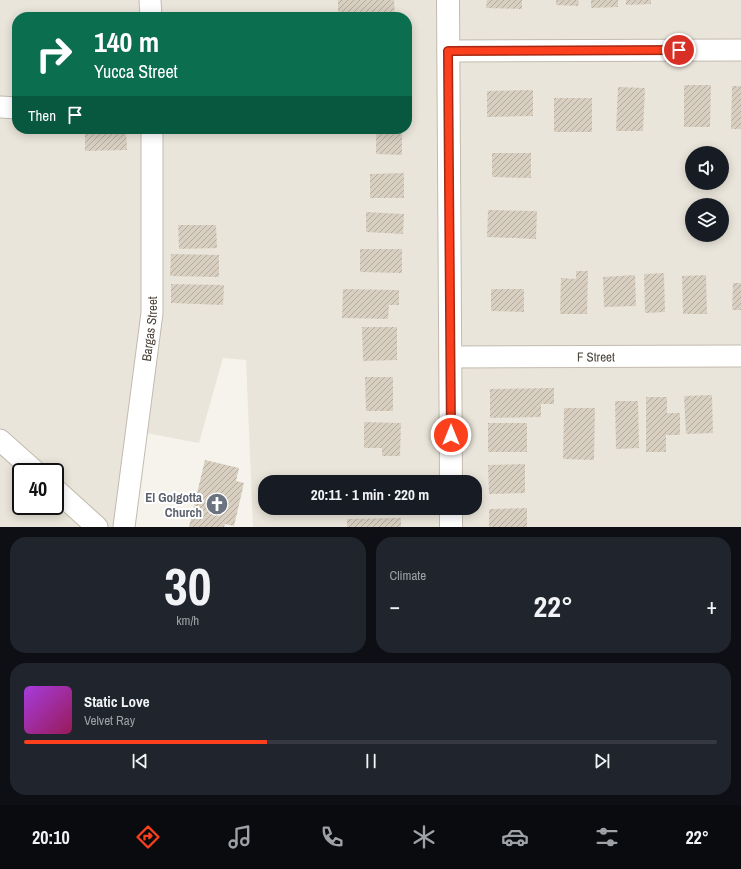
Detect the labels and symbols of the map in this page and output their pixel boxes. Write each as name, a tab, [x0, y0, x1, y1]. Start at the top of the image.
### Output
pin	[662, 33, 696, 67]
street label: Bargas Street	[138, 296, 161, 362]
street label: F Street	[577, 348, 615, 366]
position arrow	[430, 414, 472, 456]
speed limit sign: 40	[12, 463, 64, 515]
place label: El Golgotta Church	[145, 489, 202, 521]
church icon: El Golgotta Church	[204, 491, 230, 517]

